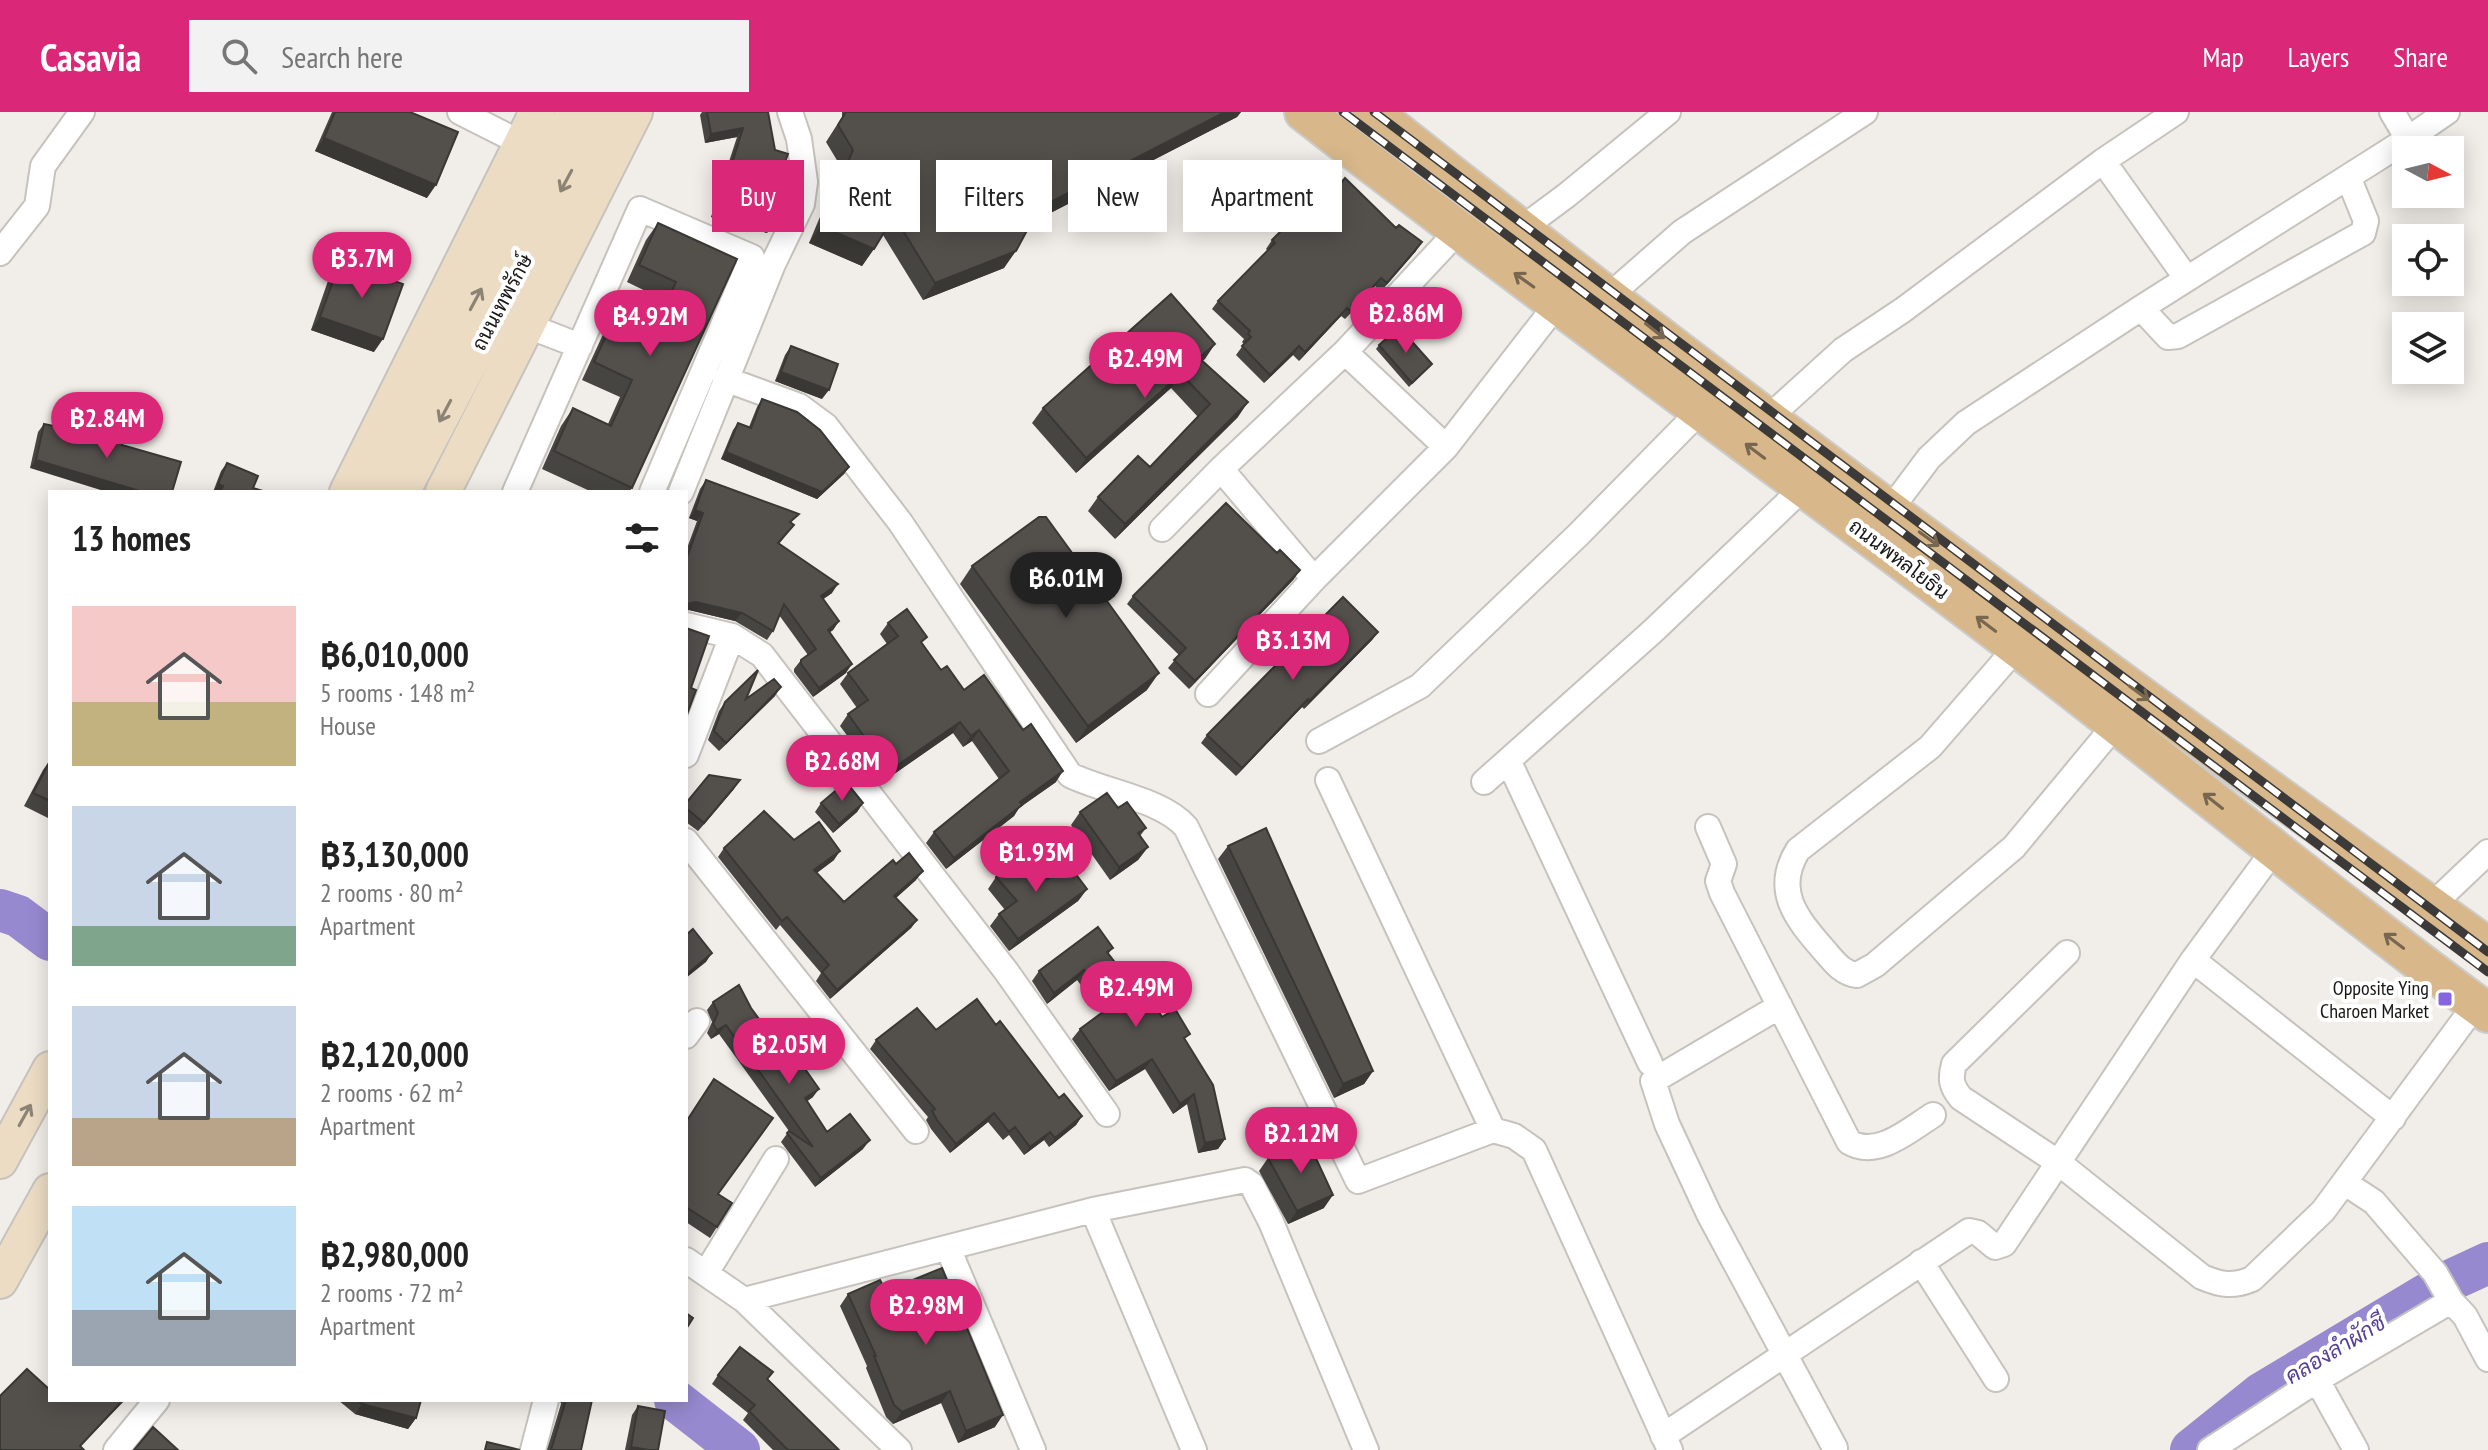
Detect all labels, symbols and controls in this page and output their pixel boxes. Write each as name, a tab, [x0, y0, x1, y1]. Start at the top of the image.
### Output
search box	[189, 20, 749, 92]
text: Casavia	[40, 32, 141, 81]
icon: search	[217, 34, 261, 78]
text: Search here	[281, 37, 403, 76]
text: Map	[2202, 38, 2244, 75]
text: Layers	[2288, 38, 2349, 75]
text: Share	[2393, 38, 2448, 75]
north arrow	[2392, 136, 2464, 208]
map controls	[2392, 136, 2464, 384]
chip: Buy	[712, 160, 804, 232]
chip: Rent	[820, 160, 920, 232]
chip: Filters	[936, 160, 1052, 232]
chip: New	[1068, 160, 1167, 232]
chip: Apartment	[1183, 160, 1342, 232]
one-way arrow	[558, 169, 574, 192]
button: locate	[2392, 224, 2464, 296]
pin: ฿3.7M	[306, 232, 418, 300]
text: ฿3.7M	[330, 241, 394, 274]
street label: ถนนเทพรักษ์	[465, 248, 538, 355]
one-way arrow	[1514, 271, 1535, 288]
one-way arrow	[469, 287, 485, 311]
pin: ฿2.86M	[1341, 287, 1471, 355]
pin: ฿4.92M	[585, 290, 715, 358]
text: ฿2.86M	[1368, 296, 1444, 329]
text: ฿4.92M	[612, 299, 688, 332]
button: layers	[2392, 312, 2464, 384]
one-way arrow	[1644, 323, 1665, 340]
pin: ฿2.49M	[1080, 332, 1210, 400]
text: ฿2.49M	[1107, 341, 1183, 374]
pin: ฿2.84M	[42, 392, 172, 460]
one-way arrow	[436, 399, 452, 422]
text: ฿2.84M	[69, 401, 145, 434]
one-way arrow	[1745, 443, 1766, 460]
street label: ถนนพหลโยธิน	[1844, 513, 1954, 605]
text: 13 homes	[72, 516, 191, 560]
icon: filters	[620, 516, 664, 560]
one-way arrow	[1918, 530, 1940, 547]
pin: ฿6.01M	[1001, 552, 1131, 620]
text: ฿6.01M	[1028, 561, 1104, 594]
pin: ฿3.13M	[1228, 614, 1358, 682]
one-way arrow	[1976, 615, 1997, 632]
text: ฿3.13M	[1255, 623, 1331, 656]
text: ฿6,010,000	[320, 632, 469, 676]
icon: home	[136, 638, 232, 734]
text: 5 rooms · 148 m²	[320, 676, 475, 709]
one-way arrow	[2127, 684, 2149, 701]
text: House	[320, 709, 376, 742]
pin: ฿2.68M	[777, 735, 907, 803]
text: ฿2.68M	[804, 744, 880, 777]
one-way arrow	[2203, 792, 2224, 810]
pin: ฿1.93M	[971, 826, 1101, 894]
text: ฿3,130,000	[320, 832, 469, 876]
text: ฿1.93M	[998, 835, 1074, 868]
icon: home	[136, 838, 232, 934]
text: 2 rooms · 80 m²	[320, 876, 464, 909]
text: Apartment	[320, 909, 415, 942]
one-way arrow	[2384, 933, 2405, 950]
pin: ฿2.49M	[1071, 961, 1201, 1029]
text: ฿2.49M	[1098, 970, 1174, 1003]
place label: Opposite Ying Charoen Market	[2320, 975, 2429, 1024]
marker: Opposite Ying Charoen Market	[2436, 990, 2454, 1008]
pin: ฿2.05M	[724, 1018, 854, 1086]
text: ฿2.05M	[751, 1027, 827, 1060]
text: ฿2,120,000	[320, 1032, 469, 1076]
icon: home	[136, 1038, 232, 1134]
text: 2 rooms · 62 m²	[320, 1076, 464, 1109]
one-way arrow	[17, 1104, 33, 1127]
pin: ฿2.12M	[1236, 1107, 1366, 1175]
text: Apartment	[320, 1109, 415, 1142]
text: ฿2.12M	[1263, 1116, 1339, 1149]
text: ฿2,980,000	[320, 1232, 469, 1276]
icon: home	[136, 1238, 232, 1334]
text: 2 rooms · 72 m²	[320, 1276, 464, 1309]
pin: ฿2.98M	[861, 1279, 991, 1347]
text: ฿2.98M	[888, 1288, 964, 1321]
water label: คลองลำผักชี	[2280, 1307, 2392, 1390]
text: Apartment	[320, 1309, 415, 1342]

